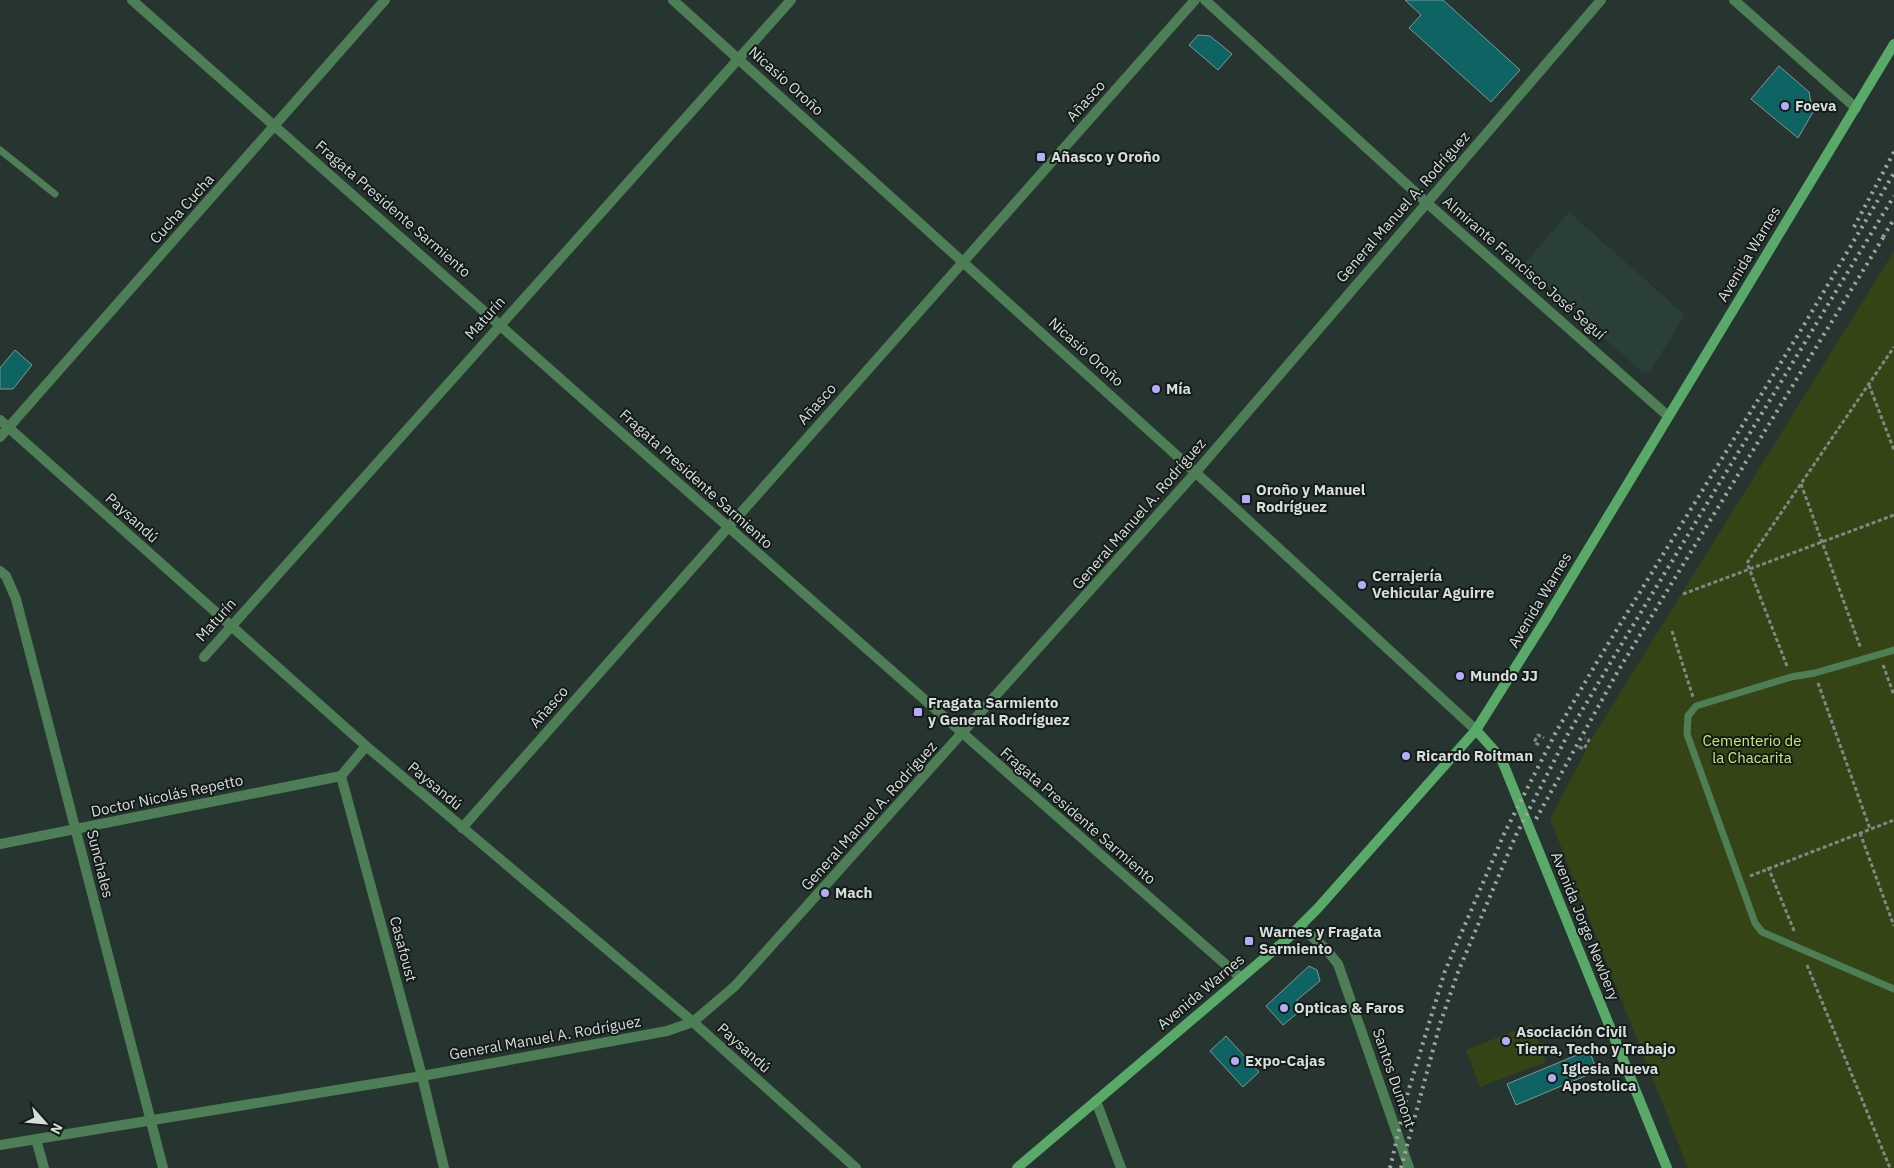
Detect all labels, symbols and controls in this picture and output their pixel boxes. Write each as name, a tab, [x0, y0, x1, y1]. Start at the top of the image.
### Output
street label: Nicasio Oroño	[745, 42, 828, 119]
street label: Añasco	[1062, 76, 1109, 125]
place label: Foeva	[1795, 96, 1837, 115]
marker: Foeva	[1779, 100, 1791, 112]
street label: General Manuel A. Rodríguez	[1332, 127, 1474, 286]
street label: Fragata Presidente Sarmiento	[312, 136, 475, 281]
place label: Añasco y Oroño	[1051, 147, 1160, 166]
marker: Añasco y Oroño	[1035, 151, 1047, 163]
street label: Cucha Cucha	[145, 170, 218, 247]
street label: Almirante Francisco José Seguí	[1439, 192, 1610, 344]
street label: Avenida Warnes	[1713, 203, 1785, 305]
street label: Maturín	[460, 292, 509, 343]
street label: Nicasio Oroño	[1045, 313, 1128, 390]
street label: Añasco	[793, 379, 840, 428]
place label: Mía	[1166, 379, 1192, 398]
marker: Mía	[1150, 383, 1162, 395]
street label: Fragata Presidente Sarmiento	[616, 405, 777, 553]
street label: General Manuel A. Rodríguez	[1068, 434, 1210, 593]
place label: Oroño y Manuel Rodríguez	[1256, 480, 1366, 516]
street label: Paysandú	[102, 489, 163, 547]
marker: Oroño y Manuel Rodríguez	[1240, 493, 1252, 505]
street label: Avenida Warnes	[1504, 549, 1576, 651]
place label: Cerrajería Vehicular Aguirre	[1372, 566, 1494, 602]
marker: Cerrajería Vehicular Aguirre	[1356, 579, 1368, 591]
street label: Maturín	[191, 594, 240, 645]
place label: Mundo JJ	[1470, 666, 1538, 685]
marker: Mundo JJ	[1454, 670, 1466, 682]
street label: Añasco	[525, 682, 572, 732]
place label: Fragata Sarmiento y General Rodríguez	[928, 693, 1070, 729]
marker: Fragata Sarmiento y General Rodríguez	[912, 706, 924, 718]
park label: Cementerio de la Chacarita	[1703, 731, 1801, 767]
street label: General Manuel A. Rodríguez	[797, 737, 941, 894]
street label: Fragata Presidente Sarmiento	[997, 743, 1160, 888]
place label: Ricardo Roitman	[1416, 746, 1533, 765]
marker: Ricardo Roitman	[1400, 750, 1412, 762]
street label: Paysandú	[404, 757, 466, 814]
street label: Doctor Nicolás Repetto	[89, 770, 245, 821]
street label: Sunchales	[83, 828, 118, 900]
street label: Avenida Jorge Newbery	[1547, 849, 1624, 1003]
place label: Mach	[835, 883, 873, 902]
marker: Mach	[819, 887, 831, 899]
street label: Casafoust	[386, 914, 421, 984]
place label: Warnes y Fragata Sarmiento	[1259, 922, 1382, 958]
marker: Warnes y Fragata Sarmiento	[1243, 935, 1255, 947]
street label: Avenida Warnes	[1153, 950, 1248, 1034]
place label: Opticas & Faros	[1294, 998, 1405, 1017]
marker: Opticas & Faros	[1278, 1002, 1290, 1014]
street label: General Manuel A. Rodríguez	[448, 1011, 642, 1064]
street label: Paysandú	[714, 1019, 775, 1077]
place label: Asociación Civil Tierra, Techo y Trabajo	[1516, 1022, 1676, 1058]
street label: Santos Dumont	[1369, 1026, 1420, 1130]
marker: Asociación Civil Tierra, Techo y Trabajo	[1500, 1035, 1512, 1047]
place label: Expo-Cajas	[1245, 1051, 1326, 1070]
marker: Expo-Cajas	[1229, 1055, 1241, 1067]
place label: Iglesia Nueva Apostolica	[1562, 1059, 1659, 1095]
marker: Iglesia Nueva Apostolica	[1546, 1072, 1558, 1084]
north arrow	[20, 1098, 70, 1148]
text: N	[46, 1120, 67, 1138]

